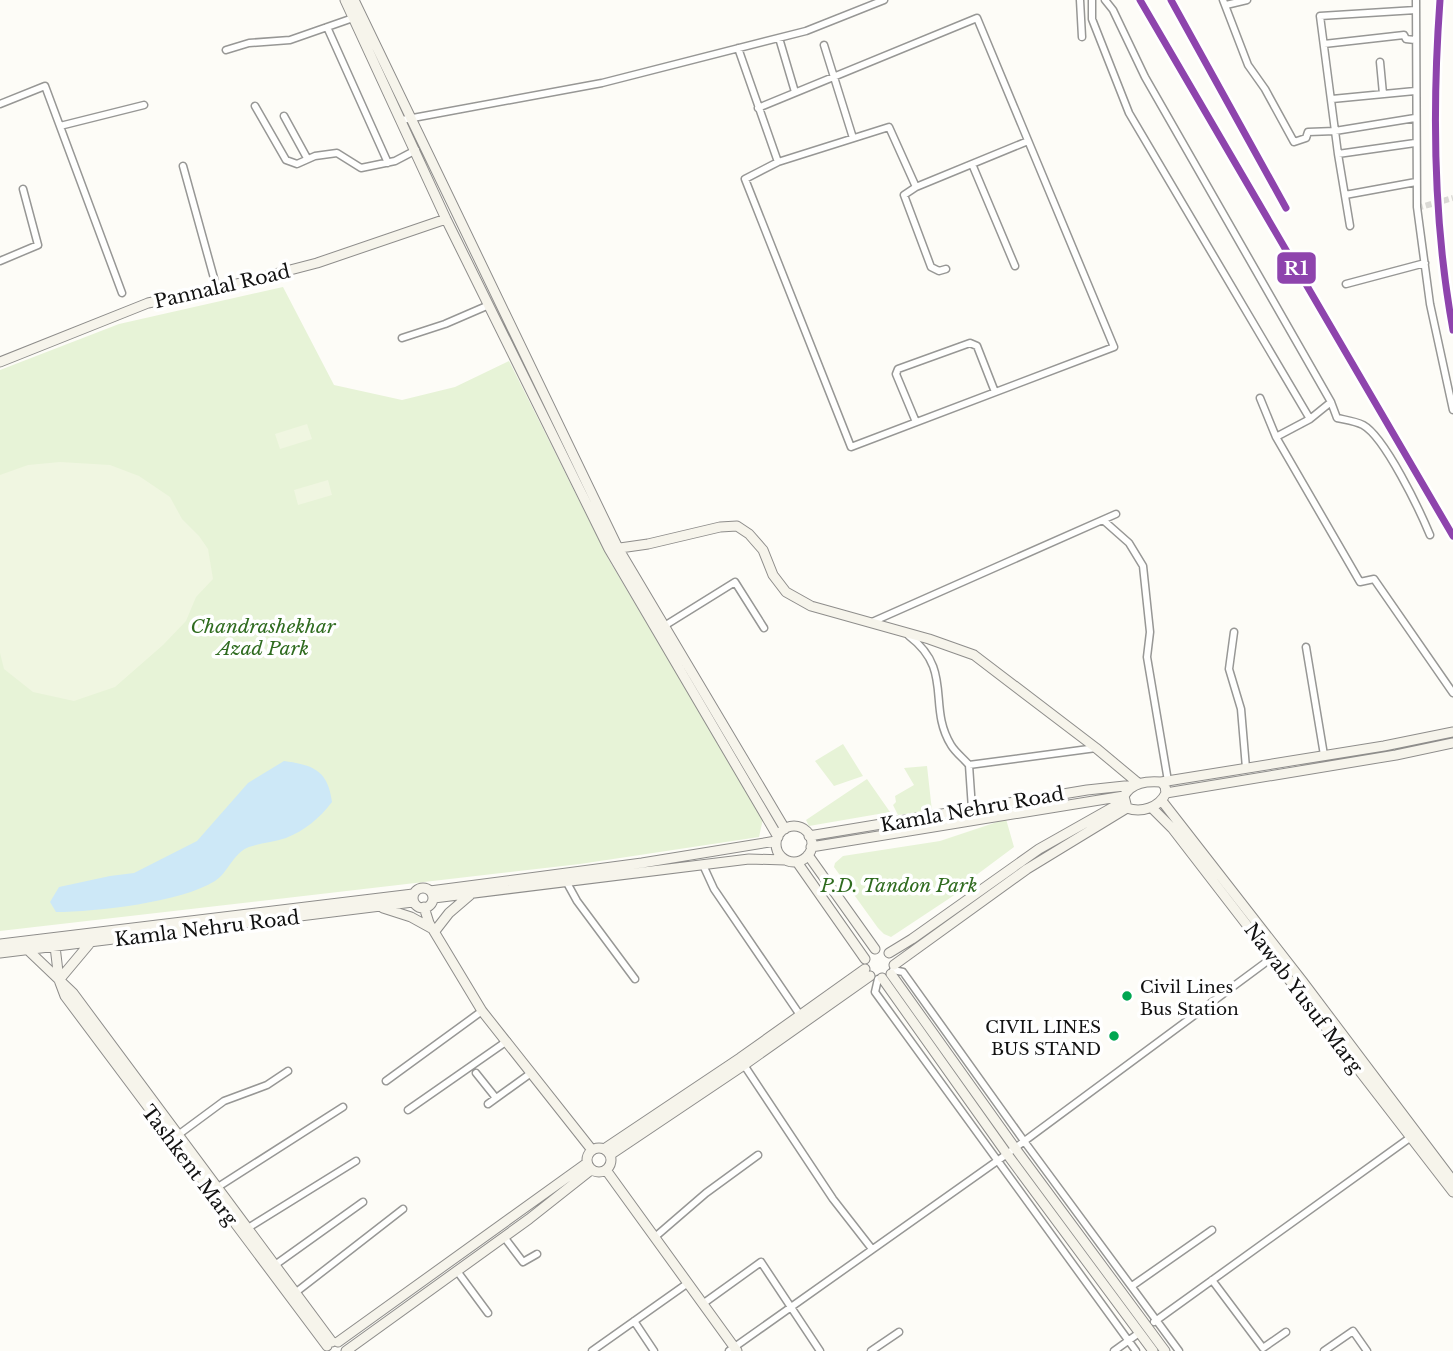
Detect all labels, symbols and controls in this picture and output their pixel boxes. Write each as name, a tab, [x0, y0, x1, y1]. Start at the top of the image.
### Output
line badge: R1	[1276, 251, 1317, 285]
text: R1	[1284, 257, 1308, 280]
street label: Pannalal Road	[152, 260, 293, 313]
park label: Chandrashekhar Azad Park	[191, 615, 337, 660]
street label: Kamla Nehru Road	[878, 782, 1066, 837]
park label: P.D. Tandon Park	[820, 874, 977, 897]
street label: Kamla Nehru Road	[113, 906, 301, 951]
street label: Nawab Yusuf Marg	[1240, 919, 1368, 1078]
place label: Civil Lines Bus Station	[1140, 977, 1239, 1020]
marker: Civil Lines Bus Station	[1120, 989, 1134, 1003]
place label: CIVIL LINES BUS STAND	[985, 1017, 1101, 1060]
marker: CIVIL LINES BUS STAND	[1107, 1029, 1121, 1043]
street label: Tashkent Marg	[137, 1101, 243, 1231]

